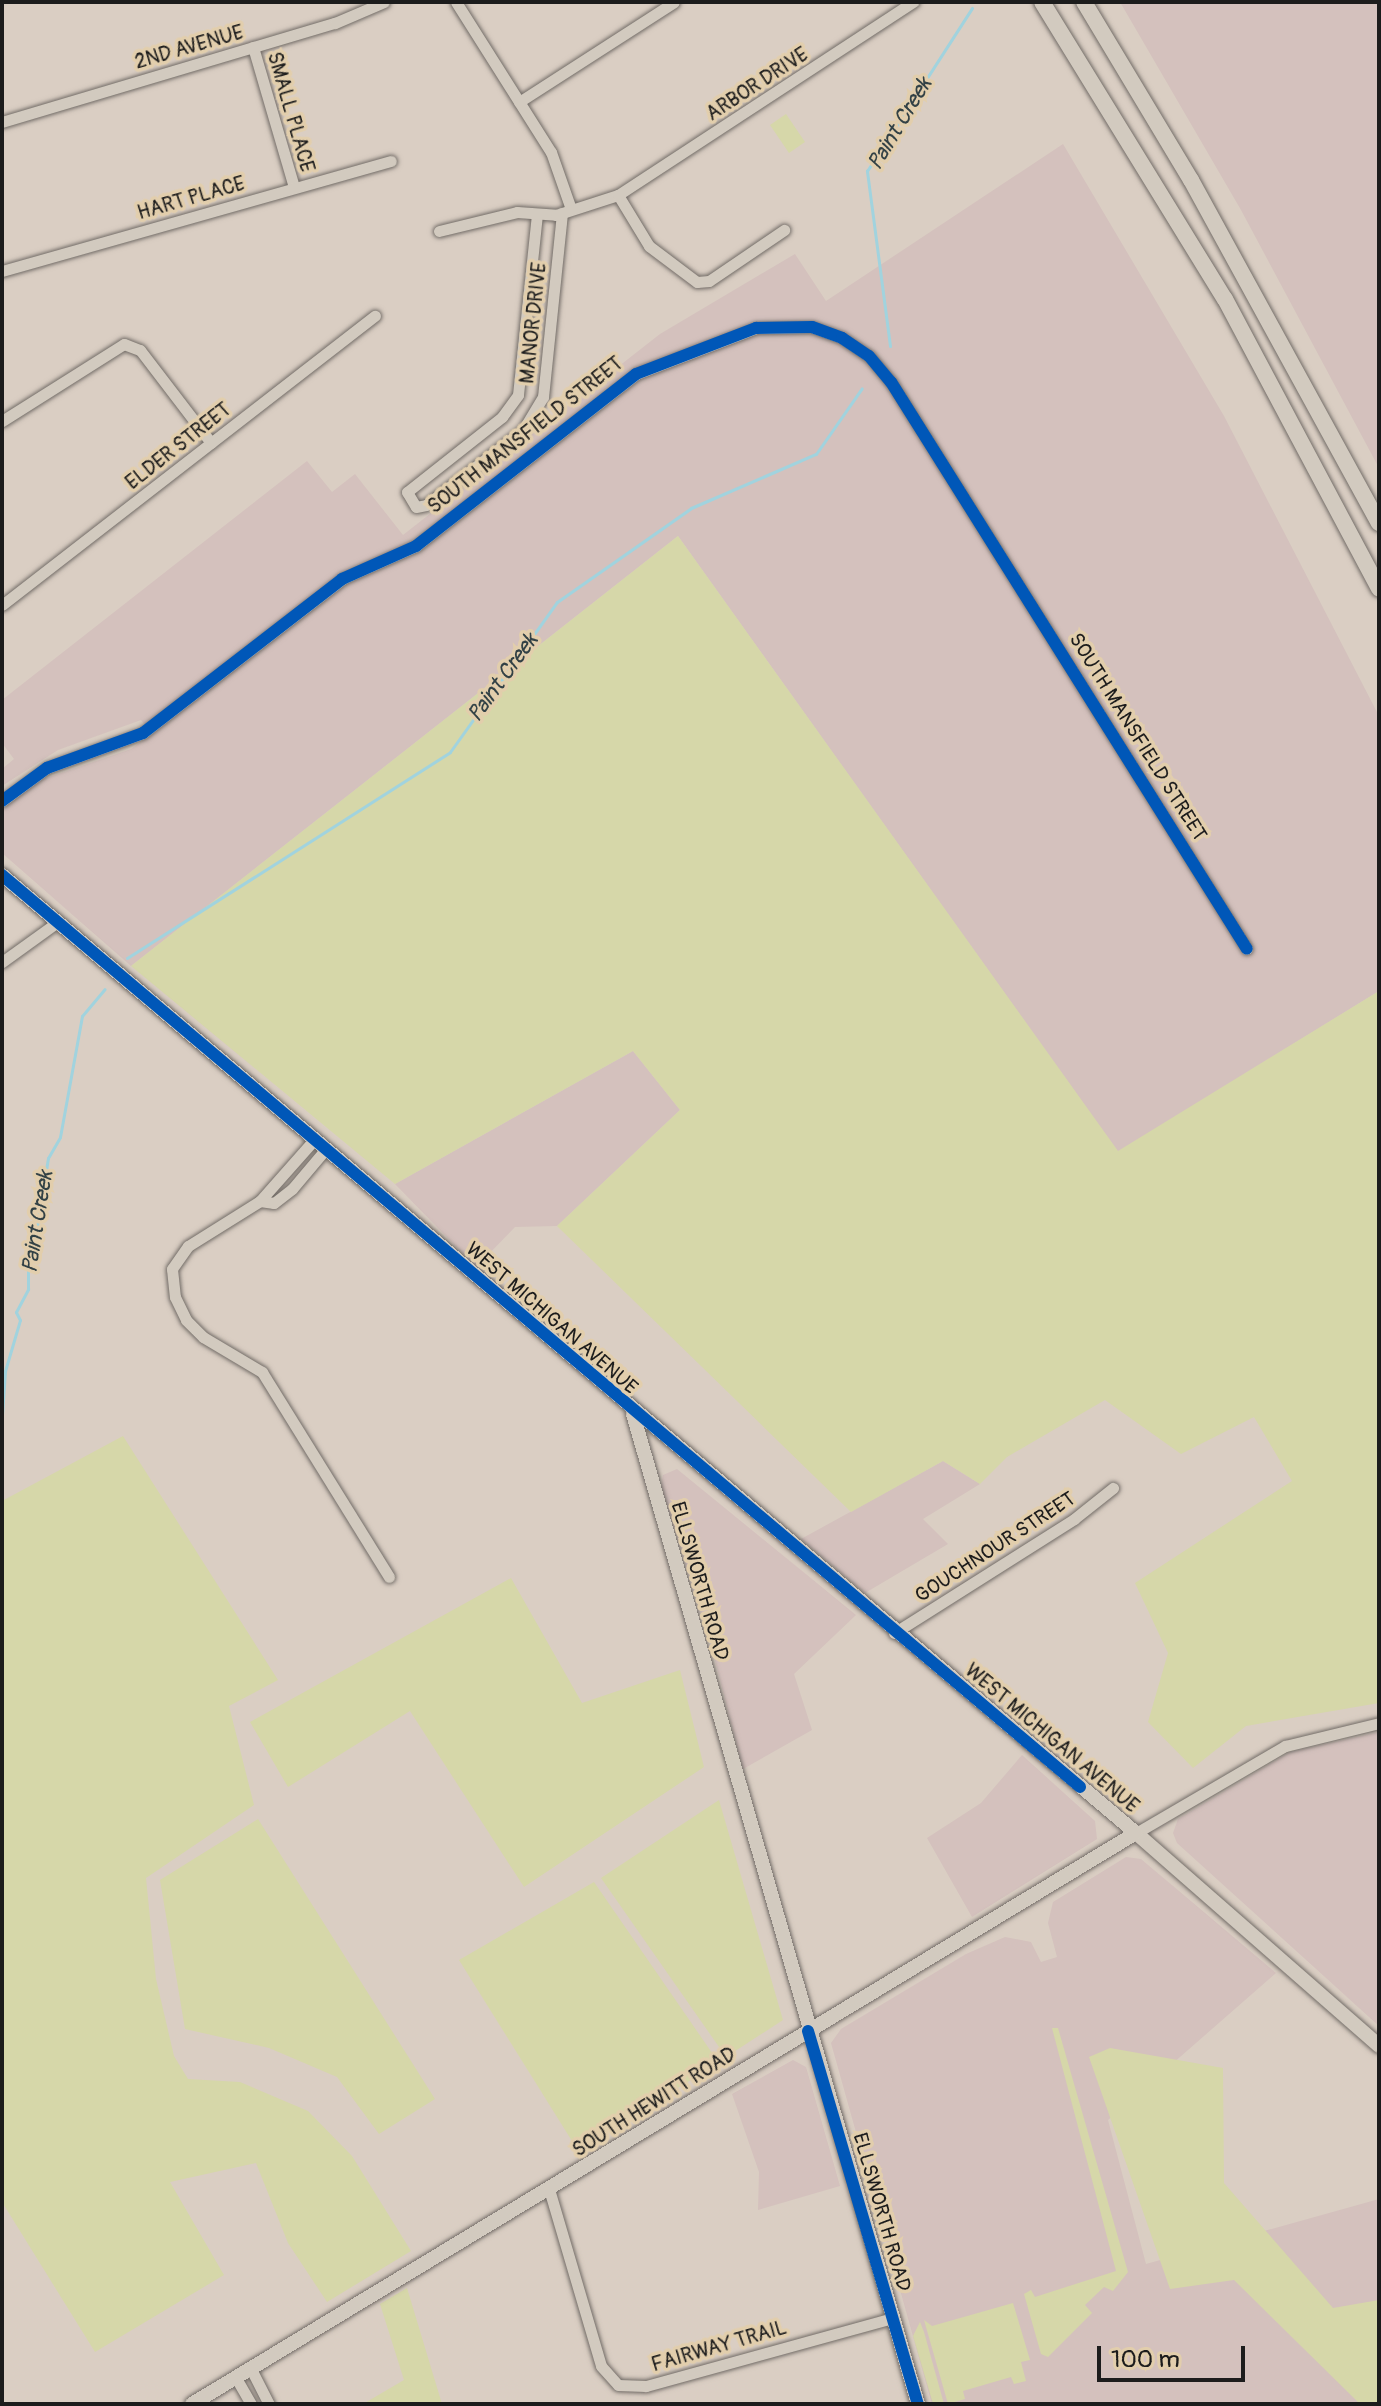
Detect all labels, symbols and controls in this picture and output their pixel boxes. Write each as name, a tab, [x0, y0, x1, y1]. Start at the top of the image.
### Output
street label: 2ND AVENUE	[132, 20, 246, 74]
street label: ARBOR DRIVE	[702, 42, 812, 126]
street label: SMALL PLACE	[262, 49, 320, 175]
water label: Paint Creek	[862, 73, 938, 175]
street label: HART PLACE	[134, 171, 248, 225]
street label: MANOR DRIVE	[515, 261, 551, 385]
street label: SOUTH MANSFIELD STREET	[423, 351, 627, 519]
street label: ELDER STREET	[121, 398, 235, 494]
water label: Paint Creek	[462, 629, 544, 727]
street label: SOUTH MANSFIELD STREET	[1064, 629, 1212, 845]
water label: Paint Creek	[17, 1169, 59, 1275]
street label: WEST MICHIGAN AVENUE	[461, 1237, 643, 1399]
street label: GOUCHNOUR STREET	[911, 1486, 1079, 1608]
street label: ELLSWORTH ROAD	[666, 1499, 734, 1663]
street label: WEST MICHIGAN AVENUE	[960, 1658, 1144, 1818]
street label: SOUTH HEWITT ROAD	[568, 2042, 740, 2162]
street label: ELLSWORTH ROAD	[848, 2130, 916, 2294]
street label: FAIRWAY TRAIL	[649, 2315, 789, 2377]
scale bar	[1101, 2330, 1249, 2380]
text: 100 m	[1111, 2345, 1180, 2374]

